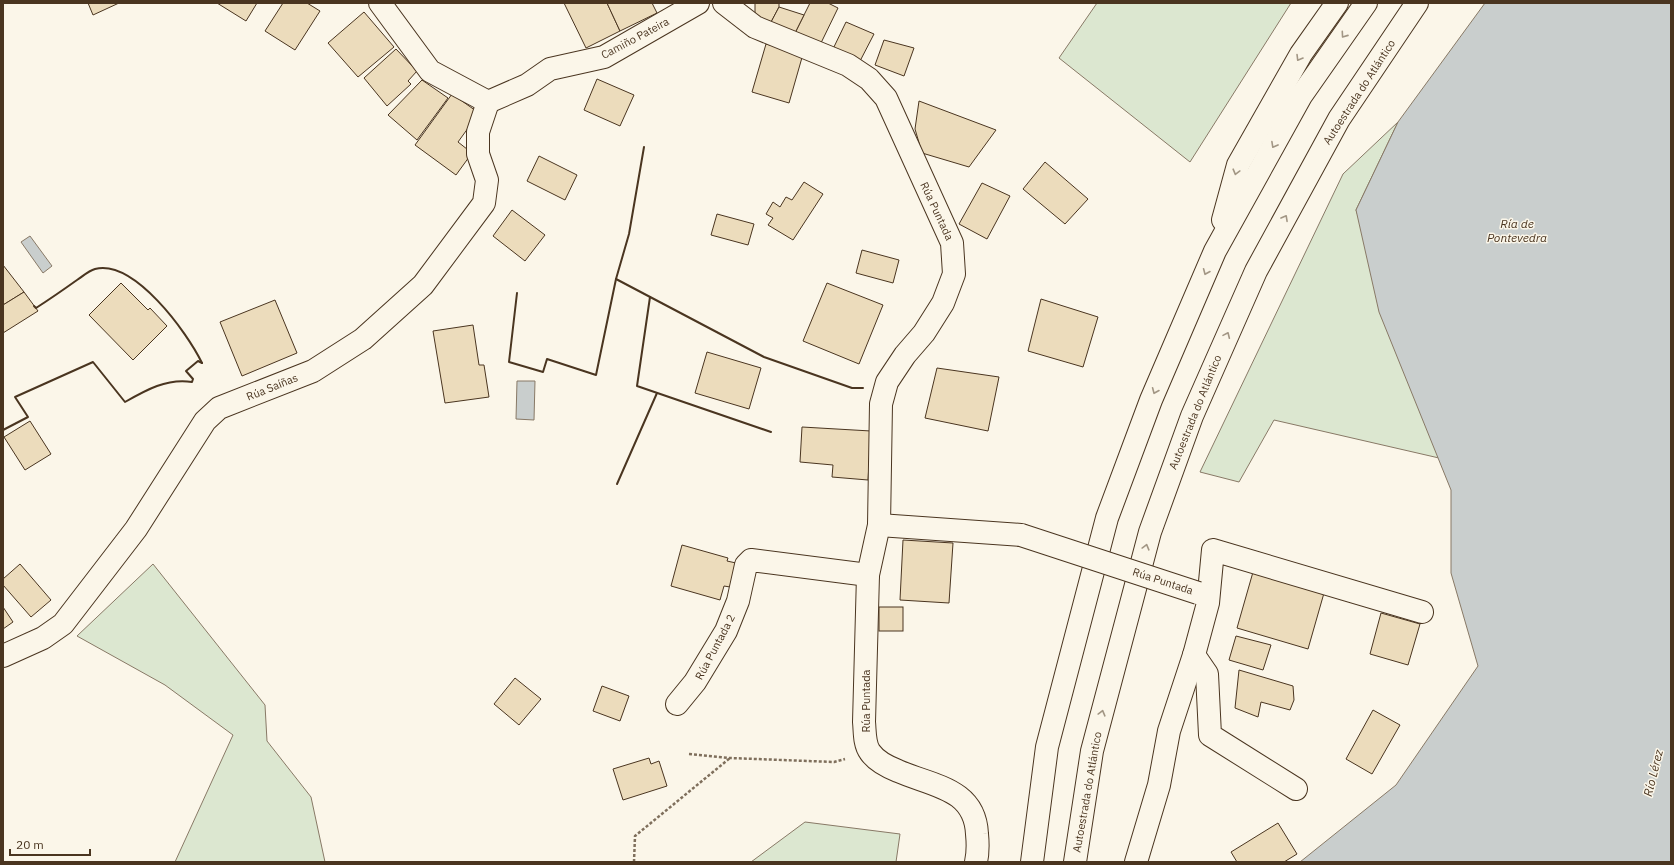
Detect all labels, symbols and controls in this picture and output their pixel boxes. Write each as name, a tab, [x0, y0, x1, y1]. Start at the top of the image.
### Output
street label: Camiño Pateira	[599, 14, 671, 62]
one-way arrow	[1341, 31, 1349, 38]
street label: Autoestrada do Atlántico	[1320, 37, 1398, 147]
one-way arrow	[1297, 54, 1304, 61]
one-way arrow	[1272, 141, 1279, 148]
one-way arrow	[1232, 168, 1241, 175]
street label: Rúa Puntada	[917, 180, 957, 243]
one-way arrow	[1280, 215, 1287, 222]
water label: Ría de Pontevedra	[1487, 216, 1547, 245]
one-way arrow	[1203, 267, 1211, 275]
one-way arrow	[1223, 331, 1231, 338]
street label: Autoestrada do Atlántico	[1166, 353, 1224, 471]
street label: Rúa Saíñas	[244, 370, 300, 404]
one-way arrow	[1152, 387, 1160, 394]
one-way arrow	[1141, 544, 1149, 550]
street label: Rúa Puntada	[1131, 565, 1195, 597]
street label: Rúa Puntada 2	[692, 612, 738, 682]
street label: Rúa Puntada	[859, 669, 873, 732]
one-way arrow	[1097, 710, 1105, 717]
street label: Autoestrada do Atlántico	[1069, 730, 1105, 854]
water label: Río Lérez	[1640, 747, 1666, 798]
scale bar	[10, 831, 90, 857]
text: 20 m	[16, 837, 44, 852]

